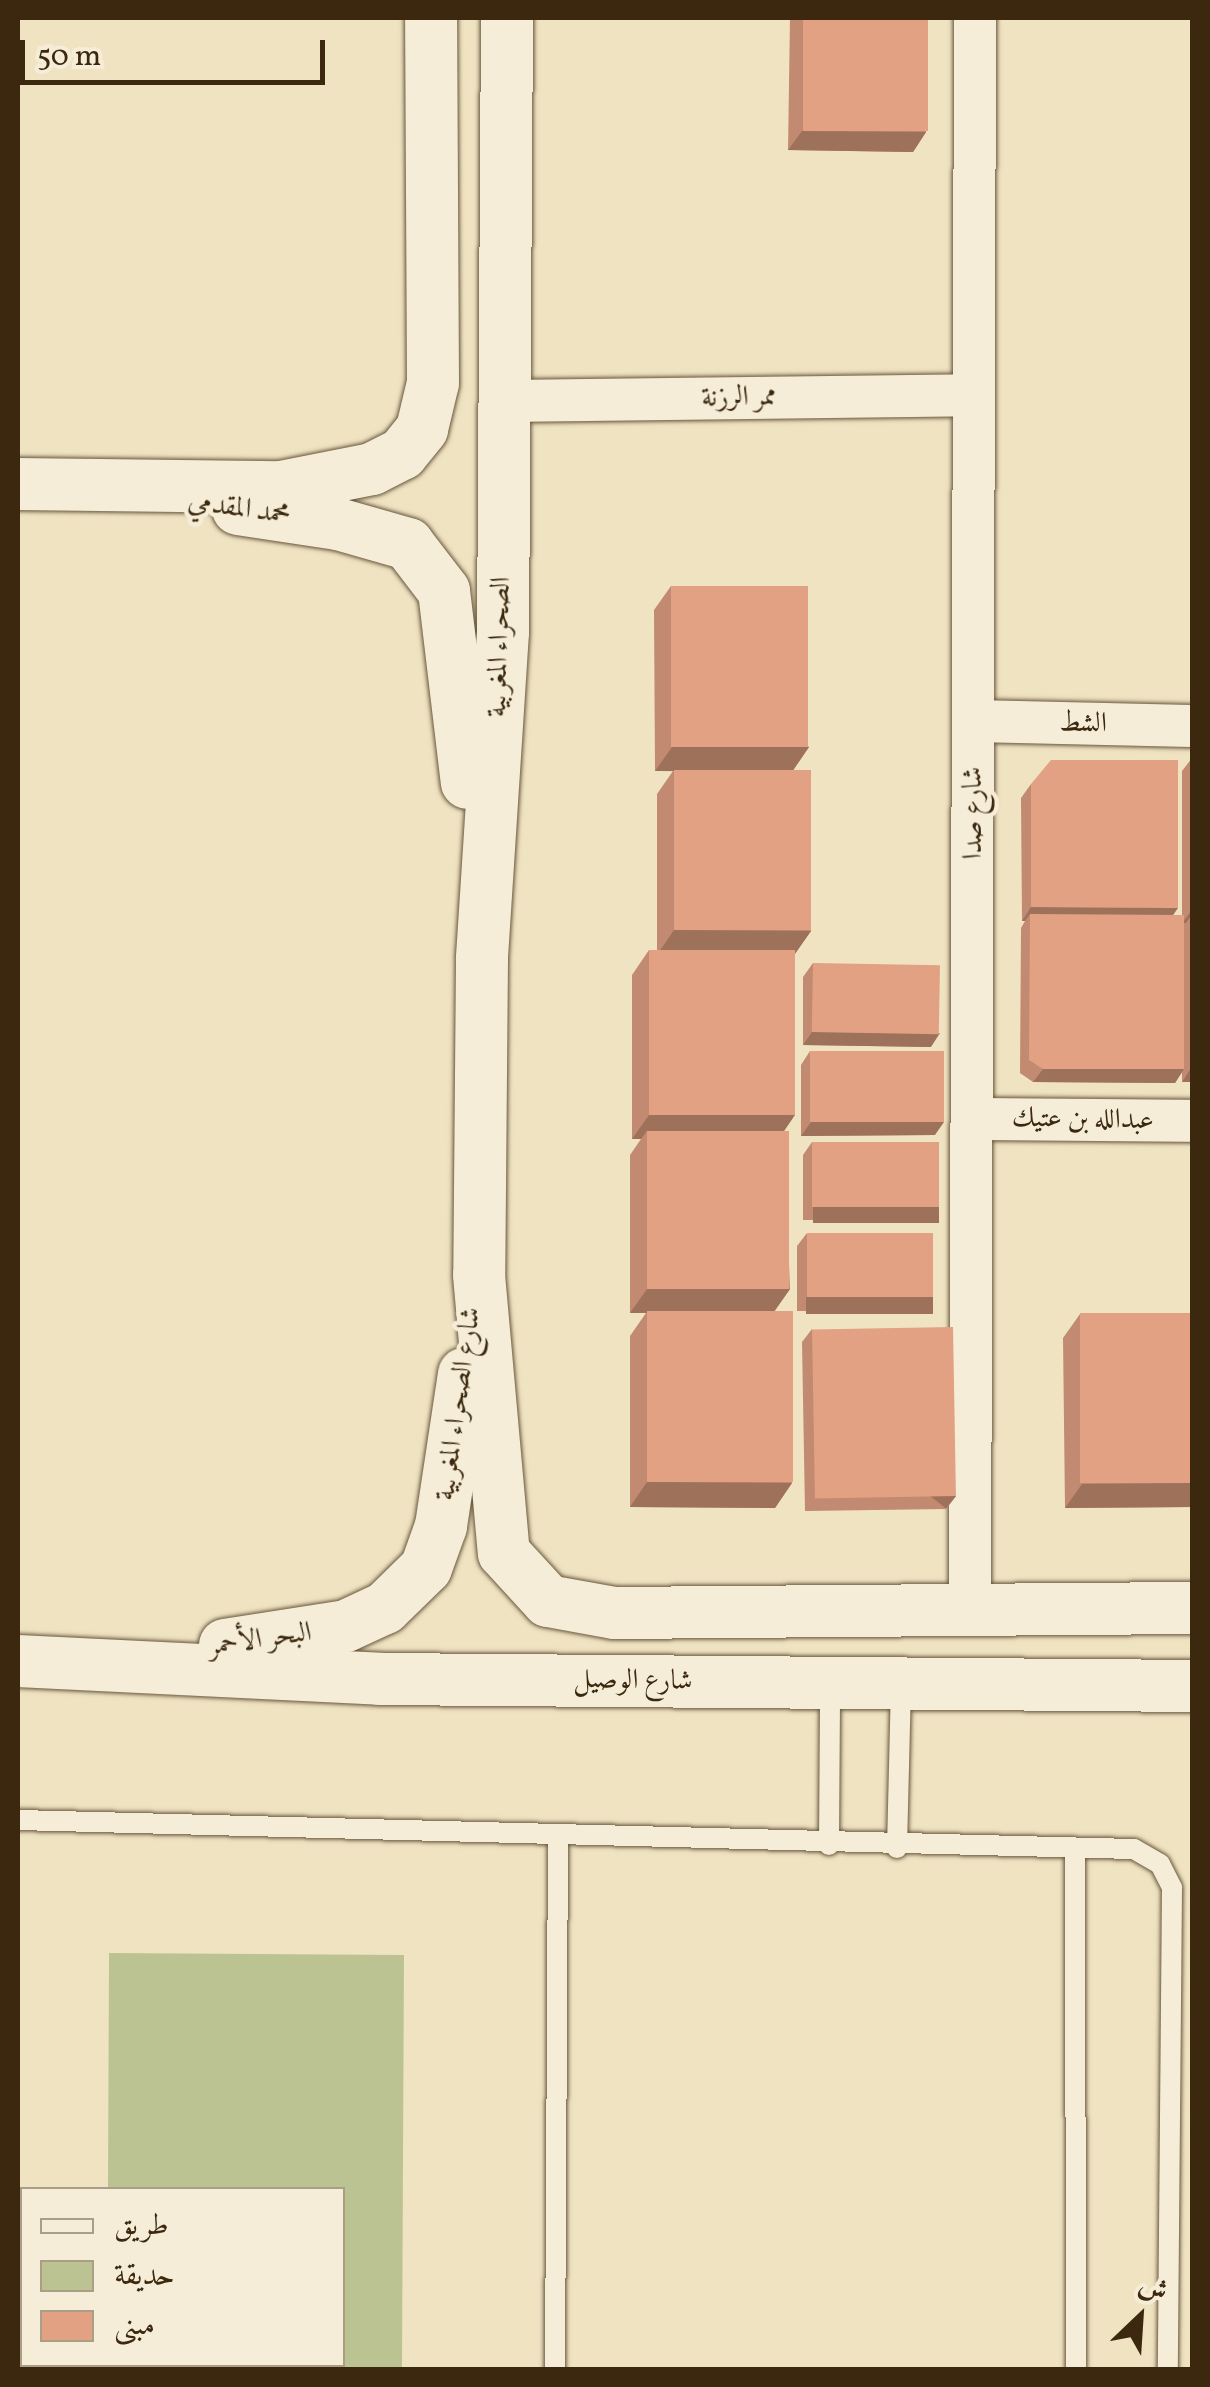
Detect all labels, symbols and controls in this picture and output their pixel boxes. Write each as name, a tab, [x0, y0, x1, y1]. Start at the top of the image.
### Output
scale bar	[25, 20, 330, 82]
text: 50 m	[37, 36, 101, 78]
street label: ممر الرزنة	[701, 381, 777, 415]
street label: محمد المقدمي	[186, 485, 292, 533]
street label: الصحراء المغربية	[481, 576, 519, 718]
street label: الشط	[1059, 707, 1107, 741]
street label: شارع صدا	[957, 766, 991, 860]
street label: عبدالله بن عتيك	[1012, 1102, 1154, 1138]
street label: شارع الصحراء المغربية	[429, 1305, 489, 1503]
street label: البحر الأحمر	[206, 1616, 314, 1664]
street label: شارع الوصيل	[573, 1663, 693, 1699]
legend	[20, 2187, 345, 2367]
text: طريق	[114, 2205, 169, 2247]
text: حديقة	[114, 2255, 175, 2297]
text: ش	[1132, 2266, 1174, 2313]
north arrow	[1090, 2267, 1190, 2367]
text: مبنى	[114, 2305, 155, 2347]

